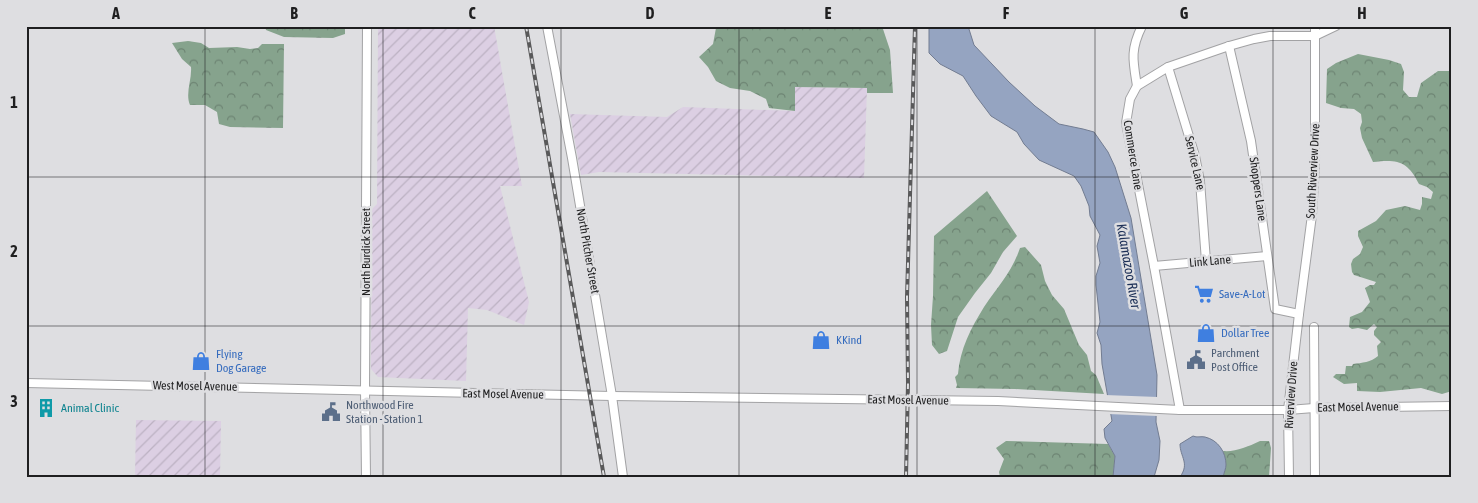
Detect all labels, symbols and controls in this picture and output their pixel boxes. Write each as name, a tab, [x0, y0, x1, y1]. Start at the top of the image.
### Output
text: A	[111, 4, 120, 22]
text: B	[290, 4, 298, 22]
text: C	[468, 4, 476, 22]
text: D	[646, 4, 655, 22]
text: E	[825, 4, 832, 22]
text: F	[1003, 4, 1010, 22]
text: G	[1180, 4, 1189, 22]
text: H	[1357, 4, 1367, 22]
text: 1	[10, 93, 18, 111]
street label: Commerce Lane	[1121, 119, 1145, 191]
street label: South Riverview Drive	[1304, 123, 1322, 219]
street label: Service Lane	[1182, 135, 1208, 191]
street label: Shoppers Lane	[1247, 156, 1269, 222]
street label: North Burdick Street	[359, 207, 373, 296]
street label: North Pitcher Street	[574, 207, 602, 295]
water label: Kalamazoo River	[1114, 222, 1144, 311]
text: 2	[10, 242, 18, 260]
street label: Link Lane	[1189, 252, 1231, 270]
supermarket icon: Save-A-Lot	[1193, 283, 1215, 305]
place label: Save-A-Lot	[1219, 287, 1266, 301]
shop icon: Dollar Tree	[1195, 322, 1217, 344]
place label: Dollar Tree	[1221, 326, 1269, 340]
shop icon: KKind	[810, 329, 832, 351]
place label: KKind	[836, 333, 862, 347]
place label: Parchment Post Office	[1211, 346, 1260, 374]
place label: Flying Dog Garage	[216, 347, 266, 375]
public building icon: Parchment Post Office	[1185, 349, 1207, 371]
shop icon: Flying Dog Garage	[190, 350, 212, 372]
street label: Riverview Drive	[1282, 361, 1300, 429]
street label: West Mosel Avenue	[153, 378, 237, 394]
street label: East Mosel Avenue	[462, 386, 544, 402]
text: 3	[10, 392, 18, 410]
street label: East Mosel Avenue	[867, 392, 949, 408]
building icon: Animal Clinic	[35, 397, 57, 419]
place label: Northwood Fire Station - Station 1	[346, 398, 423, 426]
street label: East Mosel Avenue	[1317, 399, 1399, 415]
place label: Animal Clinic	[61, 401, 119, 415]
public building icon: Northwood Fire Station - Station 1	[320, 401, 342, 423]

